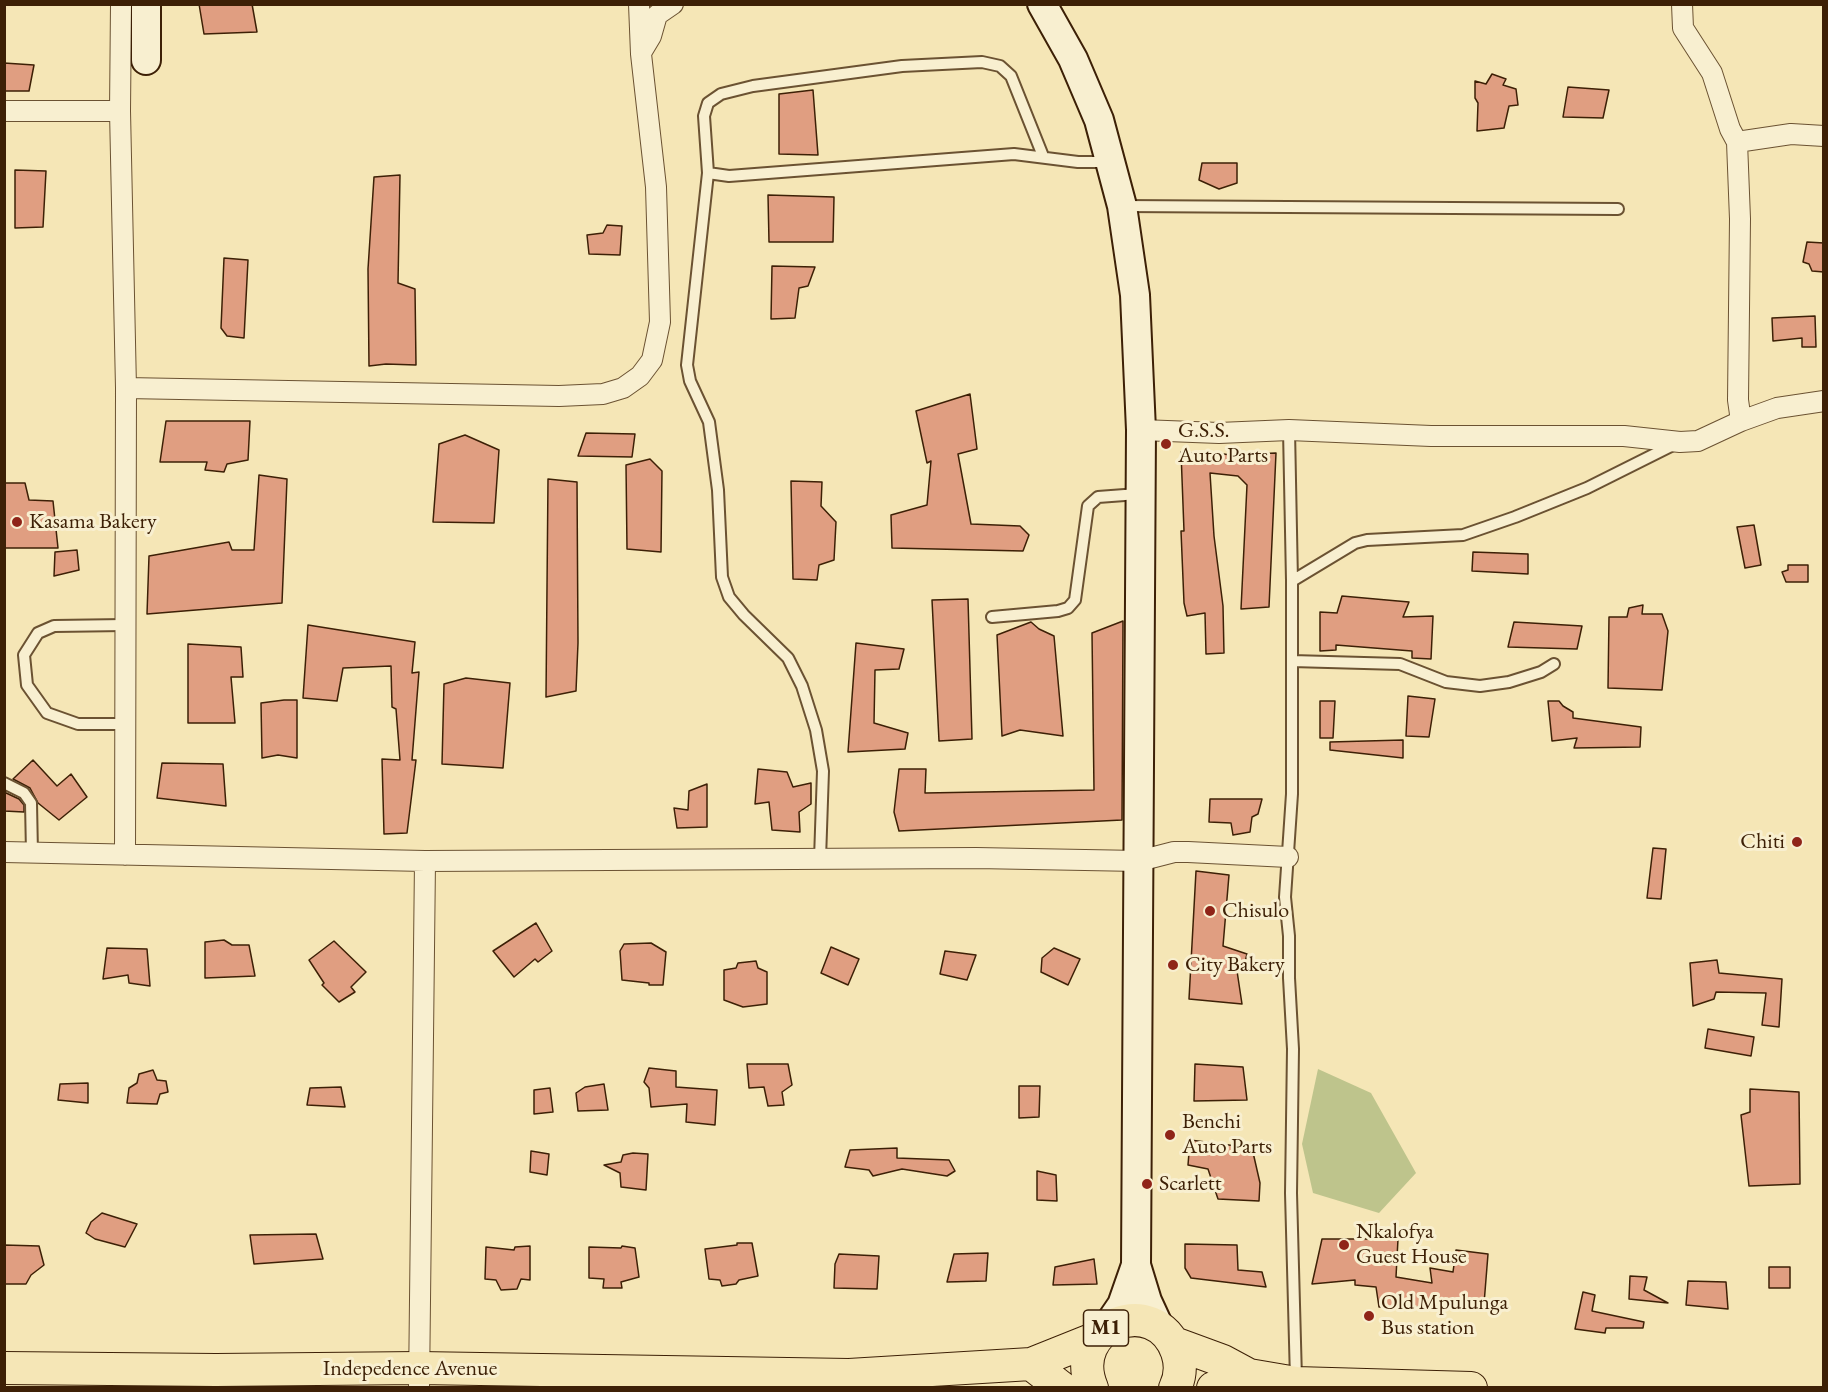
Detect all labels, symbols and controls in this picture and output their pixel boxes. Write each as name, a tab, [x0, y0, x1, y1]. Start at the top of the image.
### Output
place label: G.S.S. Auto Parts	[1178, 418, 1268, 470]
marker: G.S.S. Auto Parts	[1159, 437, 1173, 451]
place label: Kasama Bakery	[29, 509, 157, 535]
marker: Kasama Bakery	[10, 515, 24, 529]
place label: Chiti	[1740, 829, 1785, 855]
marker: Chiti	[1790, 835, 1804, 849]
place label: Chisulo	[1222, 898, 1289, 924]
marker: Chisulo	[1203, 904, 1217, 918]
place label: City Bakery	[1185, 952, 1285, 978]
marker: City Bakery	[1166, 958, 1180, 972]
place label: Benchi Auto Parts	[1182, 1109, 1272, 1160]
marker: Benchi Auto Parts	[1163, 1128, 1177, 1142]
place label: Scarlett	[1159, 1171, 1222, 1197]
marker: Scarlett	[1140, 1177, 1154, 1191]
place label: Nkalofya Guest House	[1356, 1219, 1467, 1270]
marker: Nkalofya Guest House	[1337, 1238, 1351, 1252]
place label: Old Mpulunga Bus station	[1381, 1290, 1508, 1342]
marker: Old Mpulunga Bus station	[1362, 1309, 1376, 1323]
road number: M1	[1084, 1310, 1128, 1346]
street label: Indepedence Avenue	[323, 1356, 497, 1382]

